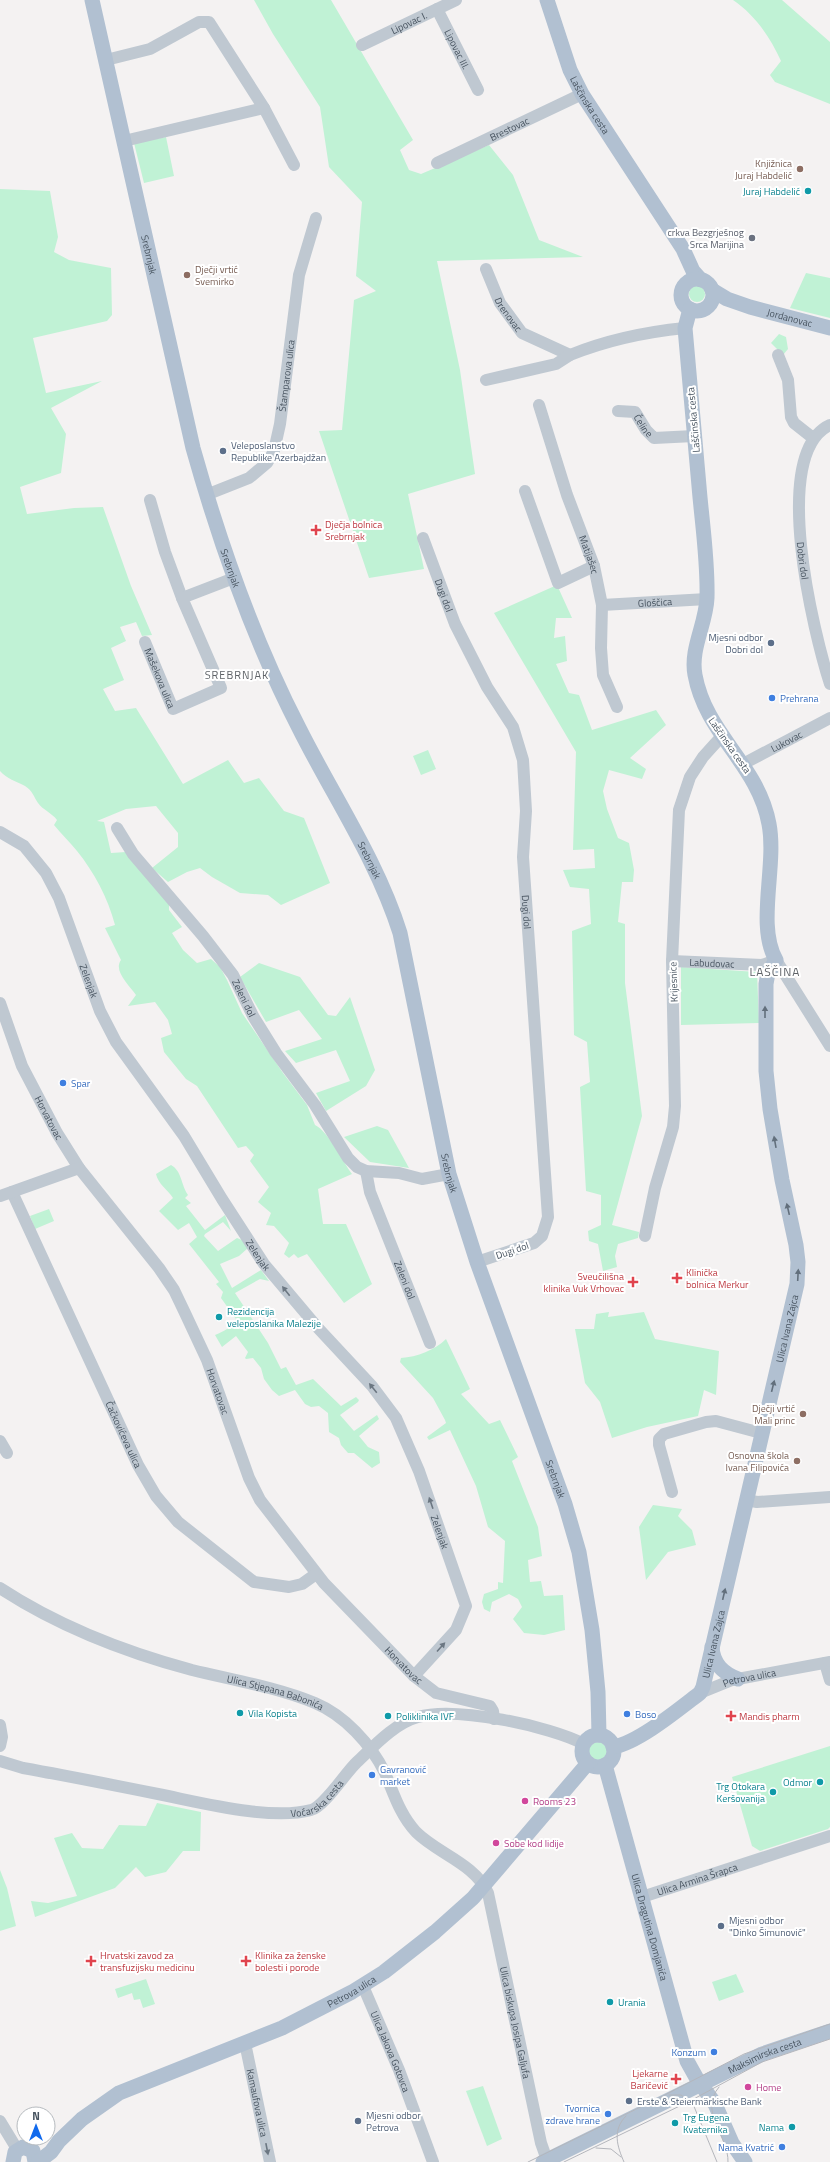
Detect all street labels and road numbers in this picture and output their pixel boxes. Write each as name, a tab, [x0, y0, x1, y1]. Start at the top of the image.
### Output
street label: Lipovac I.	[389, 8, 430, 38]
street label: Lipovac III.	[440, 27, 473, 72]
street label: Laščinska cesta	[566, 74, 613, 137]
street label: Brestovac	[487, 113, 532, 145]
street label: Srebrnjak	[137, 234, 161, 276]
street label: Drenovac	[490, 295, 526, 335]
street label: Jordanovac	[765, 305, 814, 331]
street label: Štamparova ulica	[275, 339, 299, 412]
street label: Laščinska cesta	[683, 387, 704, 453]
street label: Čeline	[630, 411, 656, 441]
street label: Matijašec	[575, 533, 602, 575]
street label: Dobri dol	[793, 541, 812, 581]
street label: Srebrnjak	[217, 547, 244, 590]
street label: Dugi dol	[431, 577, 457, 614]
street label: Gloščica	[637, 594, 673, 611]
street label: Mašekova ulica	[140, 646, 179, 711]
street label: Laščinska cesta	[705, 714, 755, 776]
street label: Lukovac	[768, 727, 805, 756]
street label: Srebrnjak	[354, 839, 385, 882]
street label: Dugi dol	[518, 895, 535, 930]
street label: Labudovac	[689, 955, 735, 972]
street label: Zelenjak	[76, 962, 102, 1000]
street label: Krijesnice	[665, 962, 682, 1002]
street label: Zeleni dol	[228, 977, 259, 1020]
street label: Horvatovac	[31, 1093, 66, 1143]
street label: Srebrnjak	[437, 1152, 462, 1195]
street label: Zelenjak	[242, 1236, 274, 1274]
street label: Dugi dol	[494, 1238, 531, 1263]
street label: Zeleni dol	[390, 1259, 419, 1302]
street label: Ulica Ivana Zajca	[772, 1293, 802, 1364]
street label: Horvatovac	[203, 1366, 233, 1417]
street label: Čačkovićeva ulica	[101, 1399, 145, 1471]
street label: Srebrnjak	[541, 1458, 569, 1501]
street label: Zelenjak	[427, 1513, 453, 1551]
street label: Ulica Ivana Zajca	[698, 1609, 729, 1680]
street label: Horvatovac	[381, 1643, 426, 1688]
street label: Petrova ulica	[720, 1665, 777, 1691]
street label: Ulica Stjepana Babonića	[225, 1671, 326, 1714]
street label: Voćarska cesta	[290, 1777, 347, 1821]
street label: Ulica Armina Šrapca	[655, 1860, 739, 1900]
street label: Ulica Dragutina Domjanića	[627, 1872, 671, 1982]
street label: Ulica biskupa Josipa Galjufa	[496, 1965, 534, 2080]
street label: Petrova ulica	[324, 1972, 379, 2012]
street label: Ulica Jakova Gotovca	[367, 2009, 414, 2094]
street label: Maksimirska cesta	[725, 2034, 803, 2078]
street label: Kamaufova ulica	[243, 2067, 271, 2138]

